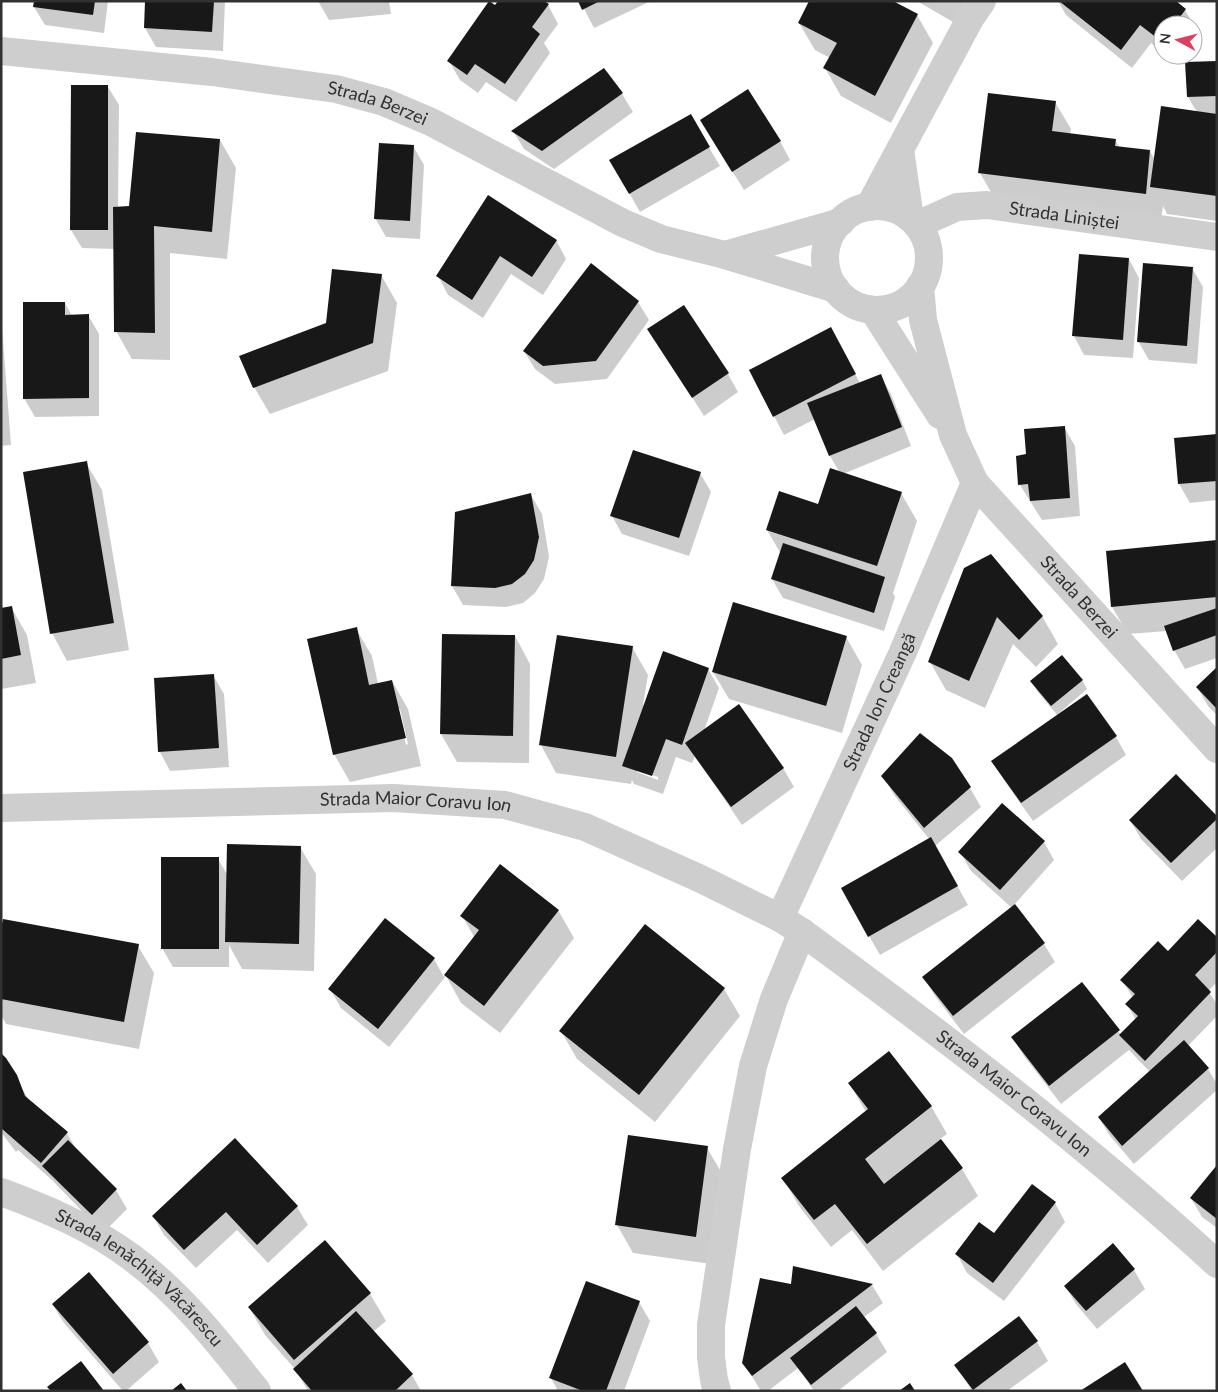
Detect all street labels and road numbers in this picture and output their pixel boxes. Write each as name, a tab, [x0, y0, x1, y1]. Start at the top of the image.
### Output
street label: Strada Berzei	[326, 76, 431, 129]
street label: Strada Liniștei	[1008, 196, 1121, 233]
street label: Strada Berzei	[1036, 550, 1123, 642]
street label: Strada Ion Creangă	[838, 629, 920, 774]
street label: Strada Maior Coravu Ion	[320, 786, 515, 816]
street label: Strada Maior Coravu Ion	[933, 1024, 1097, 1161]
street label: Strada Ienăchiță Văcărescu	[52, 1203, 229, 1350]

